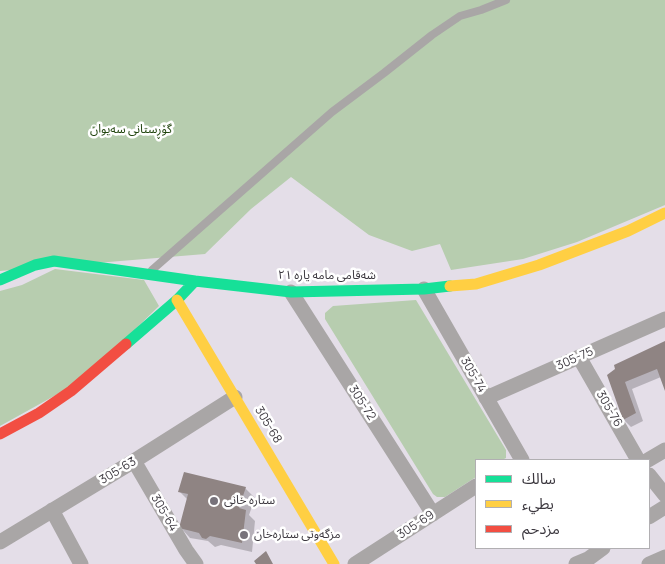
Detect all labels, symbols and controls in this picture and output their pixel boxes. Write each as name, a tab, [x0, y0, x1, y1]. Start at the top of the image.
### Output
park label: گۆڕستانی سەیوان	[90, 123, 172, 137]
street label: شەقامی مامە یارە ٢١	[278, 269, 376, 283]
street label: 305-75	[554, 345, 596, 373]
street label: 305-74	[457, 355, 489, 395]
street label: 305-72	[345, 383, 379, 423]
street label: 305-76	[593, 388, 625, 430]
street label: 305-68	[251, 404, 285, 446]
street label: 305-63	[97, 455, 139, 487]
legend	[475, 459, 650, 549]
text: سالك	[522, 468, 556, 489]
street label: 305-64	[148, 492, 180, 534]
text: بطيء	[522, 493, 554, 514]
place label: ستاره خانی	[224, 494, 275, 508]
marker: ستاره خانی	[208, 495, 220, 507]
street label: 305-69	[395, 508, 437, 542]
text: مزدحم	[522, 518, 560, 539]
place label: مزگەوتی ستارەخان	[254, 528, 340, 542]
marker: مزگەوتی ستارەخان	[238, 529, 250, 541]

